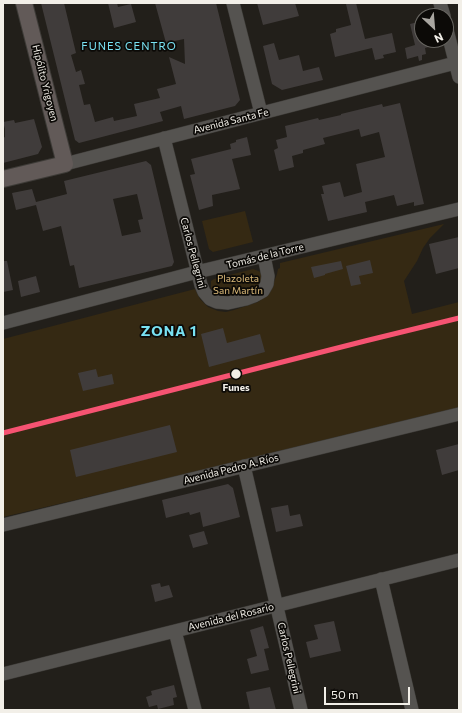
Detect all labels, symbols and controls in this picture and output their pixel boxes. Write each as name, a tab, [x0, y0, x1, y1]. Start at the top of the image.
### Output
north arrow	[414, 8, 454, 48]
text: N	[432, 31, 446, 46]
district label: FUNES CENTRO	[81, 39, 177, 53]
street label: Hipólito Yrigoyen	[30, 43, 60, 123]
street label: Avenida Santa Fe	[192, 106, 270, 136]
street label: Carlos Pellegrini	[178, 216, 208, 290]
street label: Tomás de la Torre	[225, 241, 305, 271]
park label: Plazoleta San Martín	[213, 273, 263, 296]
district label: ZONA 1	[141, 323, 197, 339]
marker: Funes	[229, 367, 243, 381]
place label: Funes	[222, 382, 250, 394]
street label: Avenida Pedro A. Ríos	[182, 451, 280, 487]
street label: Avenida del Rosario	[187, 601, 275, 633]
street label: Carlos Pellegrini	[275, 621, 303, 695]
scale bar	[326, 679, 412, 705]
text: 50 m	[331, 687, 359, 701]

